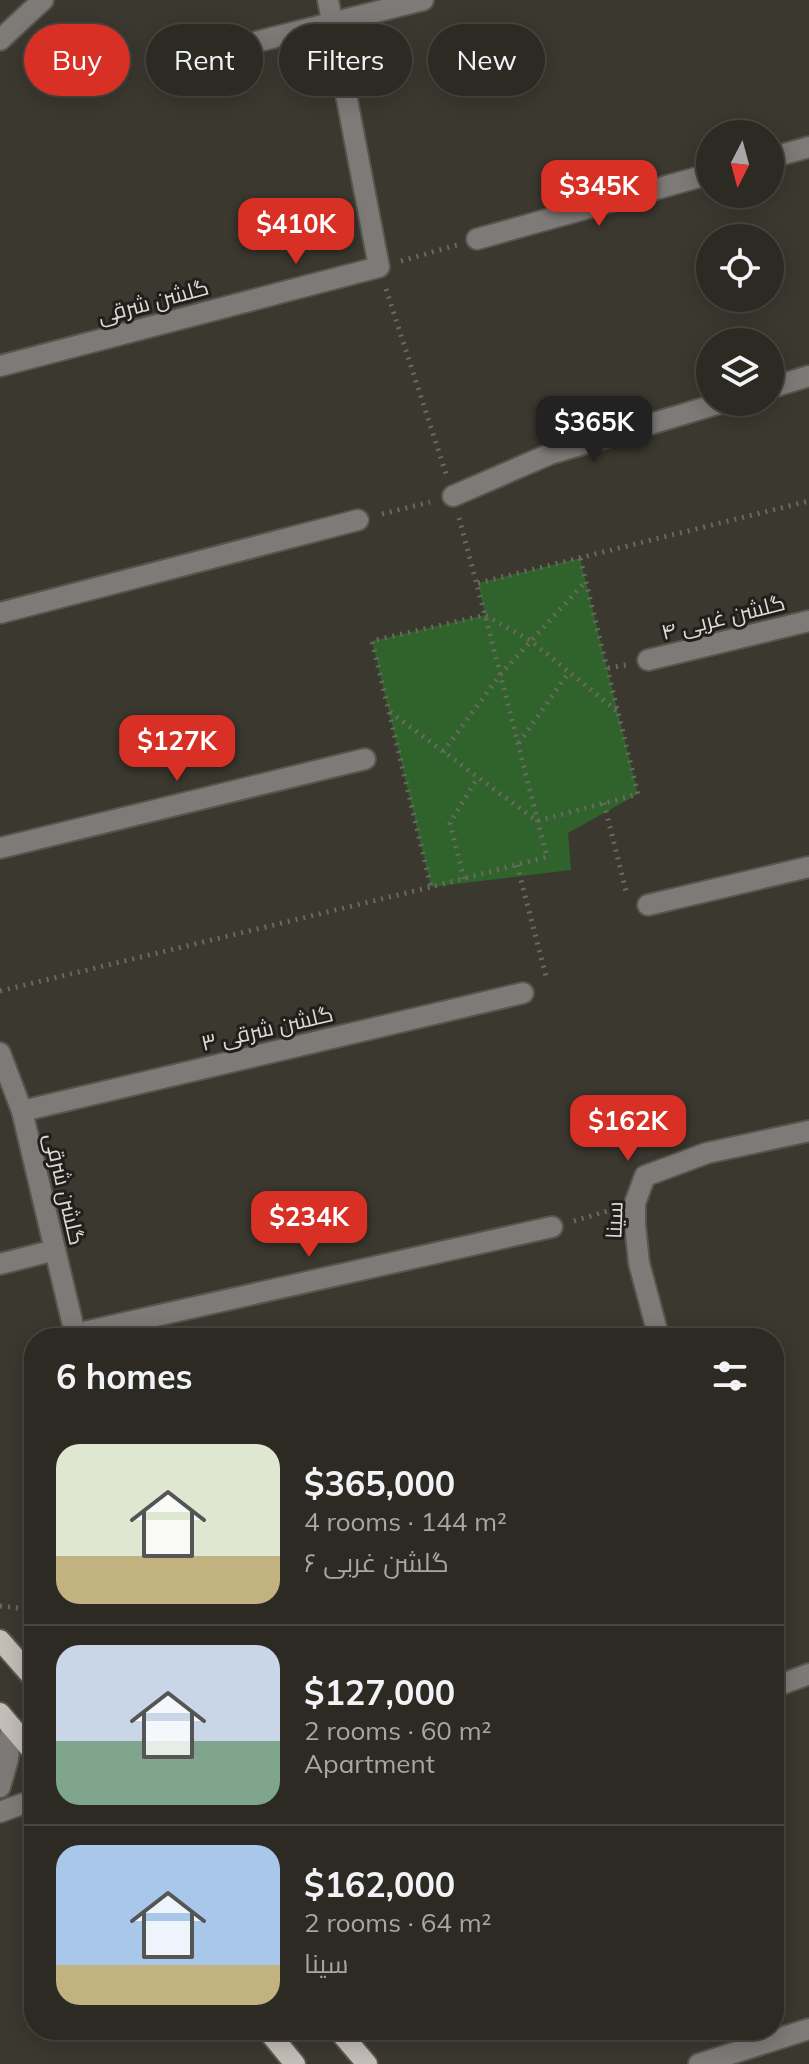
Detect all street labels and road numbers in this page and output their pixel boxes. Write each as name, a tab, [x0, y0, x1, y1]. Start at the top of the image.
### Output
street label: گلشن شرقی	[94, 273, 212, 329]
street label: گلشن غربی ۴	[658, 588, 788, 646]
street label: گلشن شرقی ۳	[198, 999, 336, 1057]
street label: گلشن شرقی	[39, 1130, 91, 1248]
street label: سینا	[599, 1201, 629, 1239]

